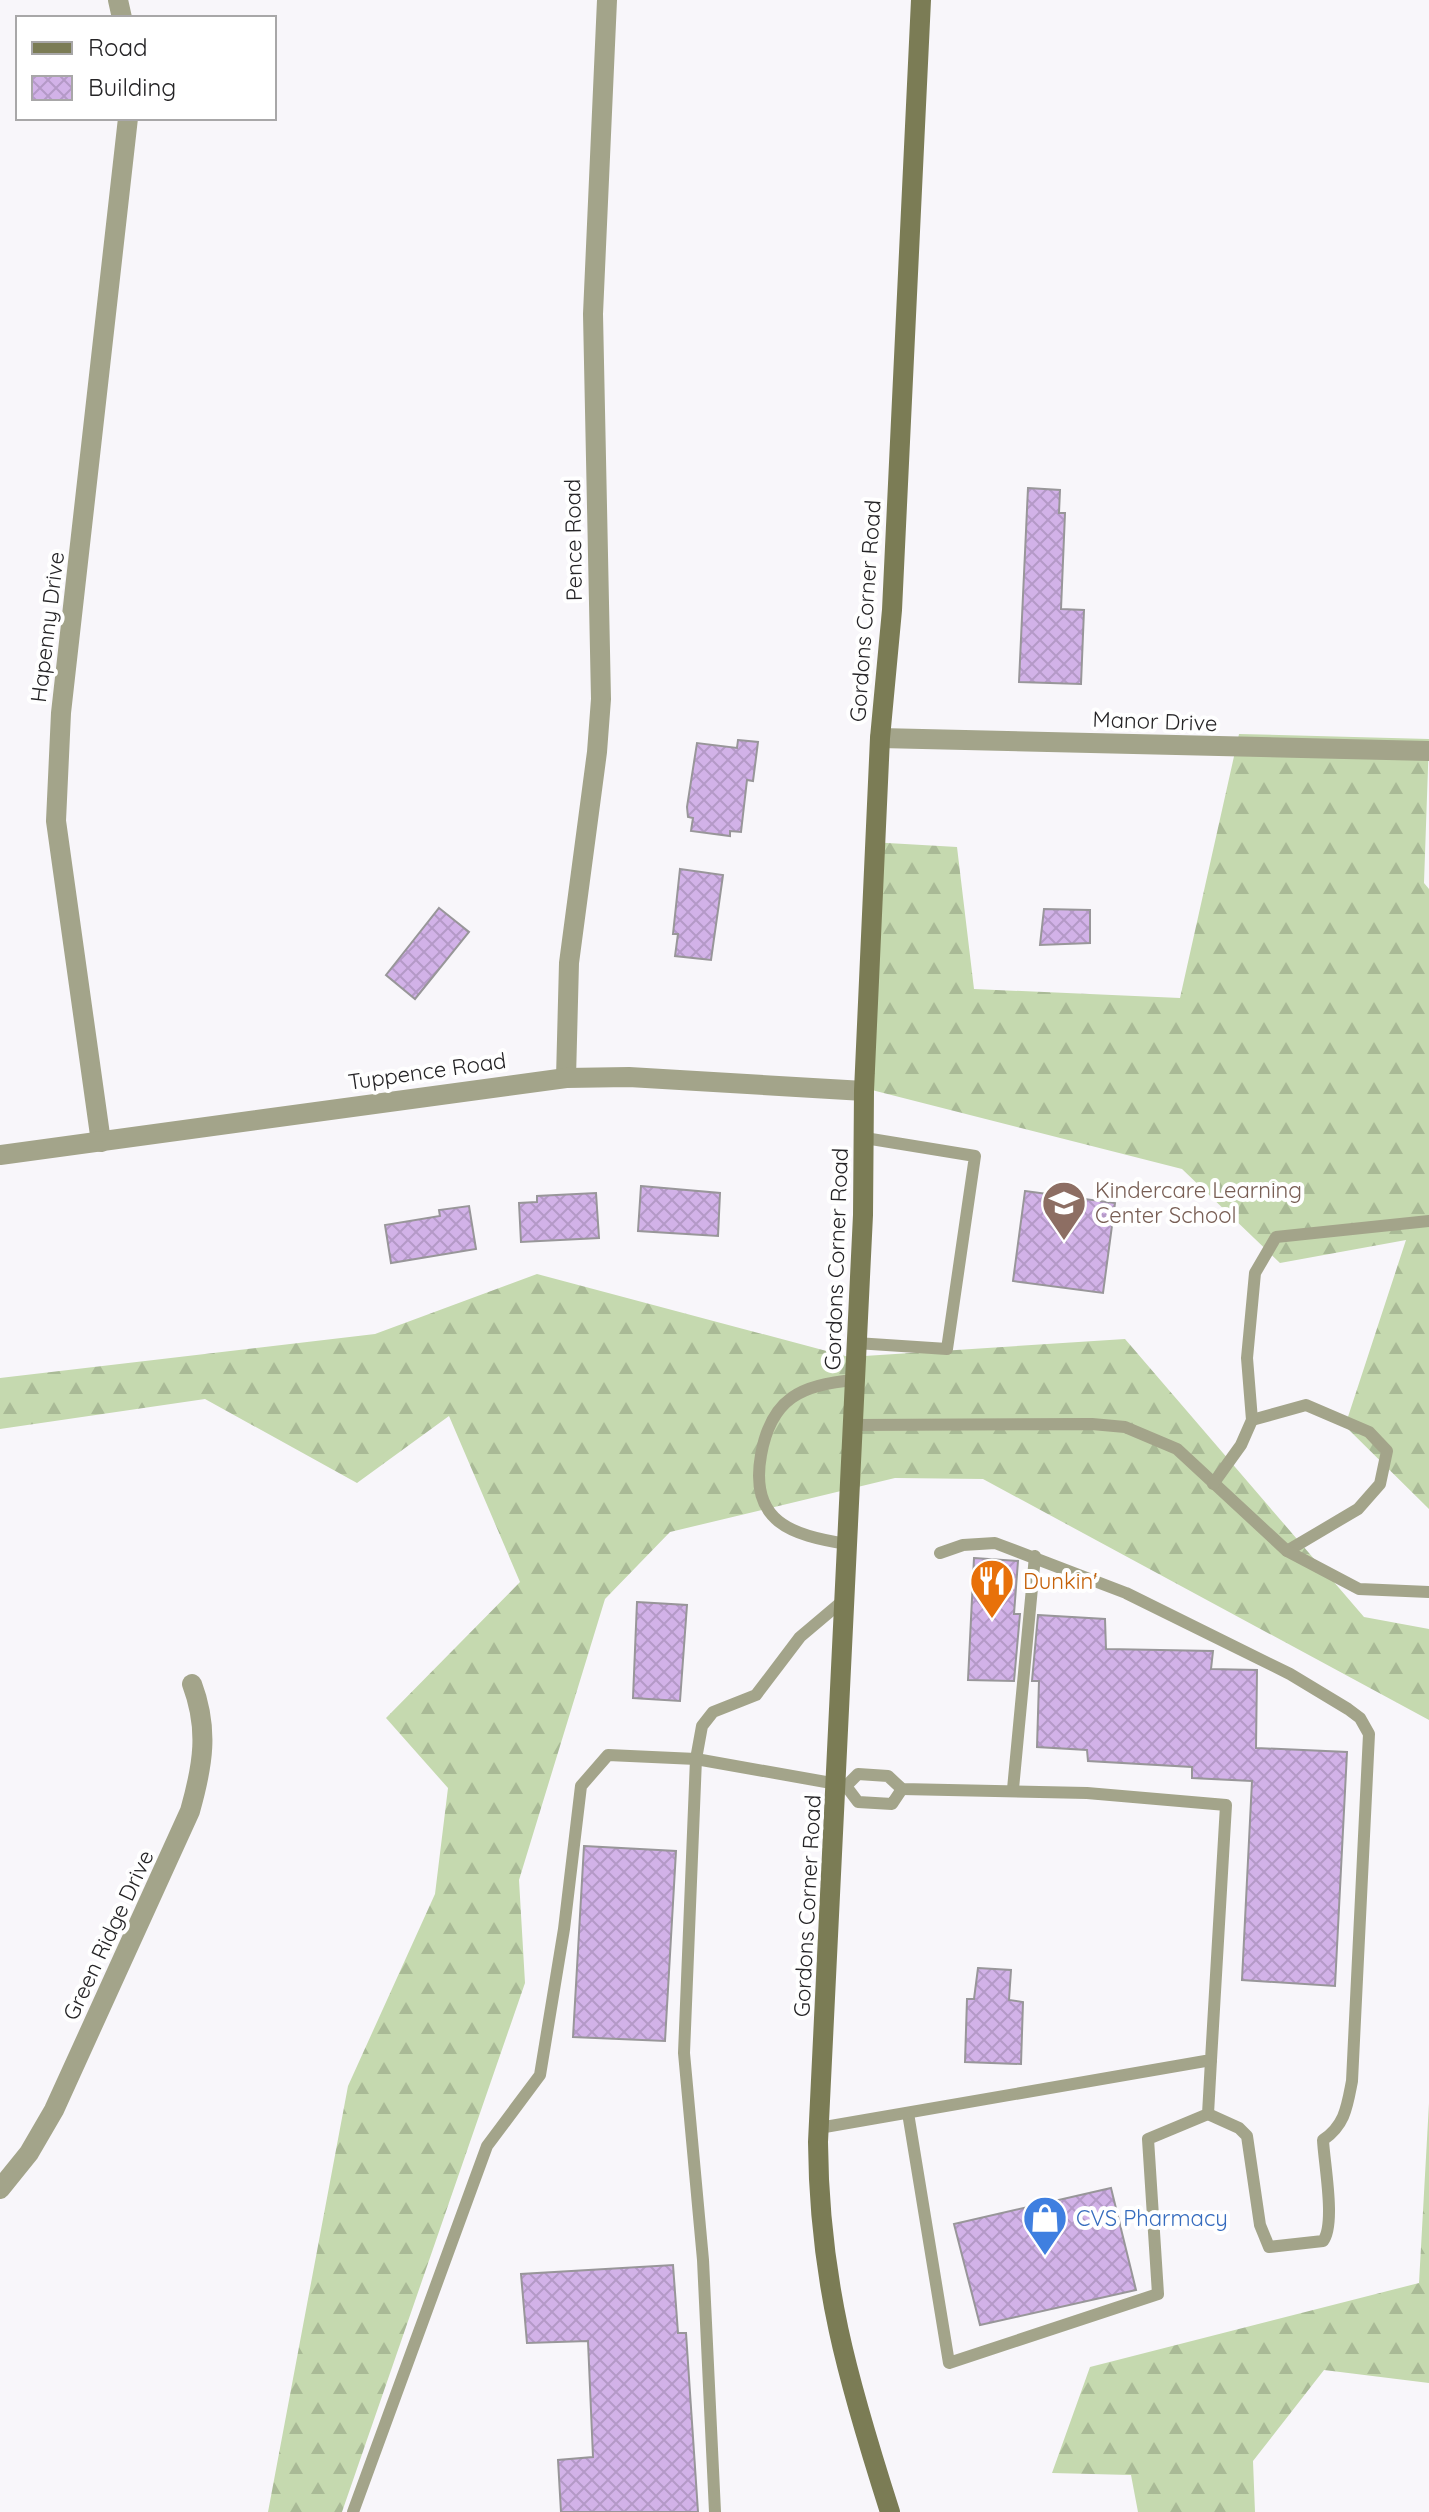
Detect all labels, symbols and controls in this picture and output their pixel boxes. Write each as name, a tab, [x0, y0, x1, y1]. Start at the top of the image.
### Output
legend	[16, 16, 276, 120]
text: Road	[88, 32, 148, 62]
text: Building	[88, 72, 176, 102]
street label: Pence Road	[558, 479, 588, 601]
street label: Gordons Corner Road	[843, 499, 887, 723]
street label: Hapenny Drive	[24, 550, 70, 704]
street label: Manor Drive	[1092, 705, 1218, 737]
street label: Tuppence Road	[346, 1046, 508, 1096]
street label: Gordons Corner Road	[818, 1147, 854, 1371]
place label: Kindercare Learning Center School	[1095, 1176, 1302, 1229]
school or university icon: Kindercare Learning Center School	[1040, 1179, 1088, 1242]
restaurant icon: Dunkin'	[968, 1557, 1016, 1620]
place label: Dunkin'	[1023, 1567, 1098, 1595]
street label: Gordons Corner Road	[787, 1794, 827, 2018]
street label: Green Ridge Drive	[56, 1846, 160, 2024]
shop icon: CVS Pharmacy	[1021, 2194, 1069, 2257]
place label: CVS Pharmacy	[1076, 2204, 1228, 2232]

